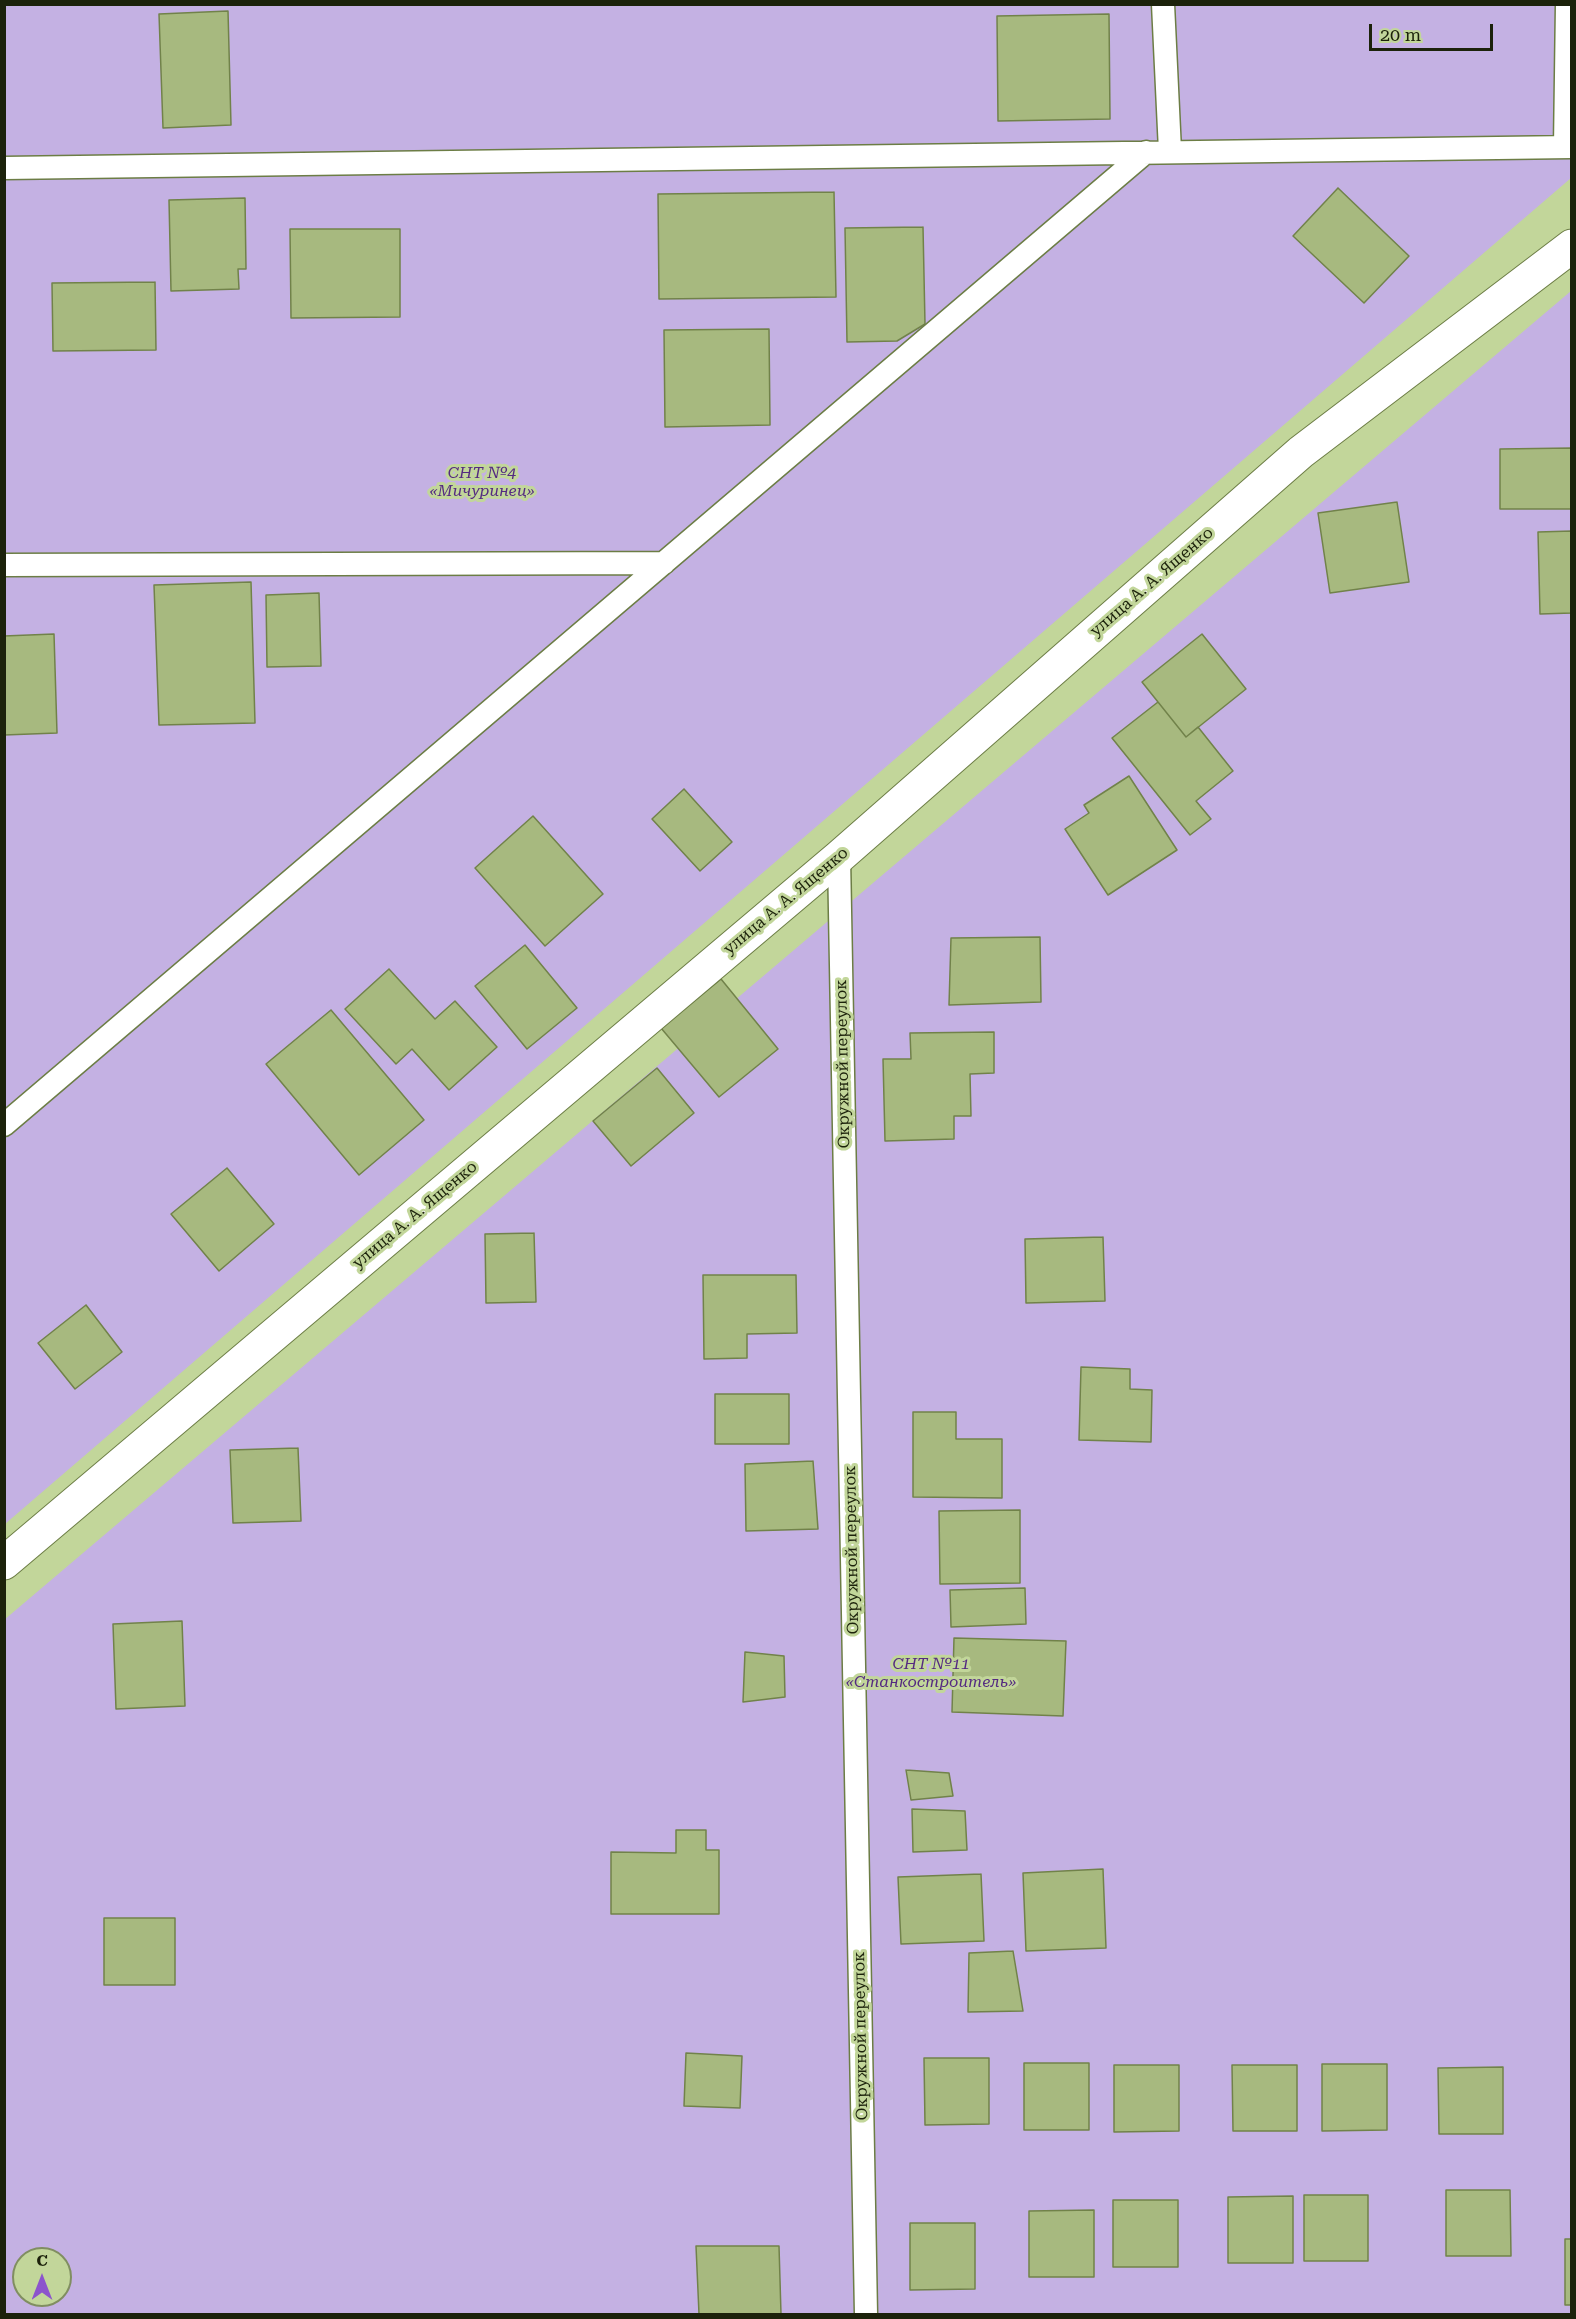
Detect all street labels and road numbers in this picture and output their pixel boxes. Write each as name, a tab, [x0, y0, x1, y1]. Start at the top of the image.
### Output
street label: улица А. А. Ященко	[1086, 523, 1218, 641]
street label: улица А. А. Ященко	[720, 843, 852, 959]
street label: Окружной переулок	[832, 979, 854, 1149]
street label: улица А. А. Ященко	[349, 1157, 481, 1273]
street label: Окружной переулок	[841, 1465, 863, 1635]
street label: Окружной переулок	[850, 1951, 872, 2121]

